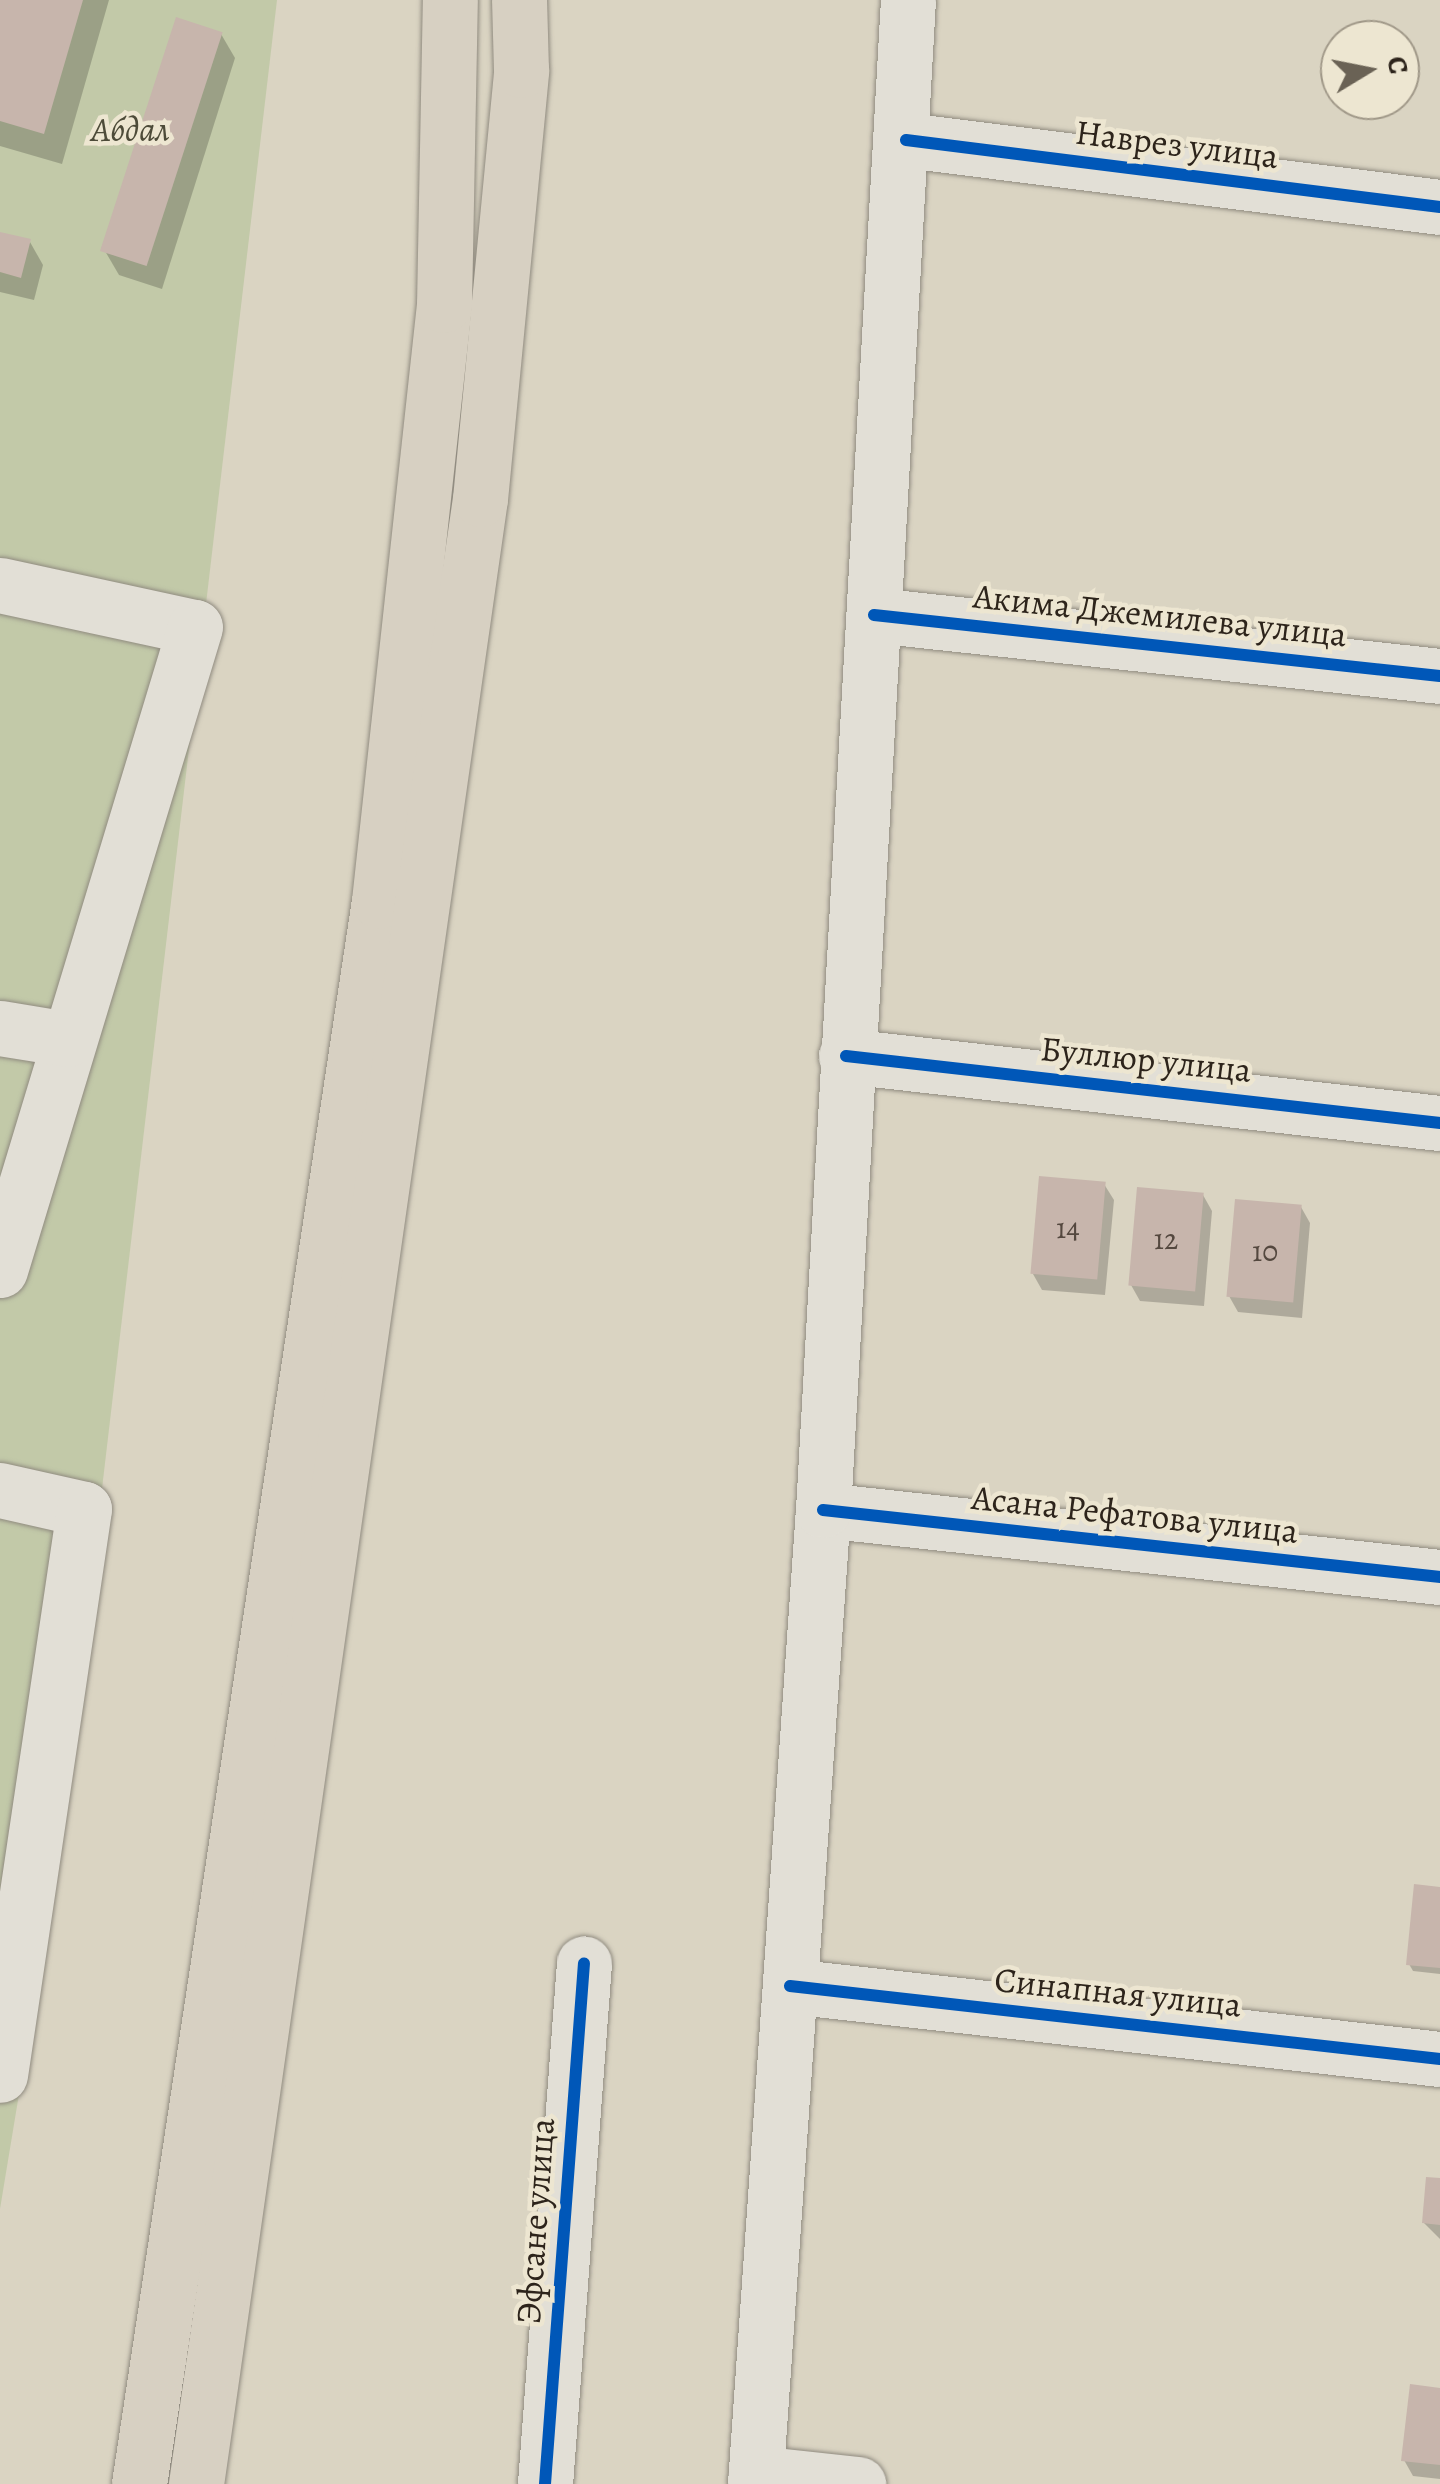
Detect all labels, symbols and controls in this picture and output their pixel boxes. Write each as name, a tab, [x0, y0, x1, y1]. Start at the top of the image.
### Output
north arrow	[1320, 20, 1420, 120]
text: С	[1377, 53, 1418, 77]
park label: Абдал	[91, 108, 169, 150]
street label: Наврез улица	[1073, 111, 1281, 177]
street label: Акима Джемилева улица	[971, 575, 1349, 655]
street label: Буллюр улица	[1038, 1027, 1254, 1091]
house number: 14	[1056, 1210, 1080, 1246]
house number: 12	[1154, 1221, 1178, 1257]
house number: 10	[1252, 1233, 1278, 1269]
street label: Асана Рефатова улица	[970, 1476, 1300, 1552]
street label: Синапная улица	[993, 1958, 1243, 2026]
street label: Эфсане улица	[507, 2117, 563, 2325]

